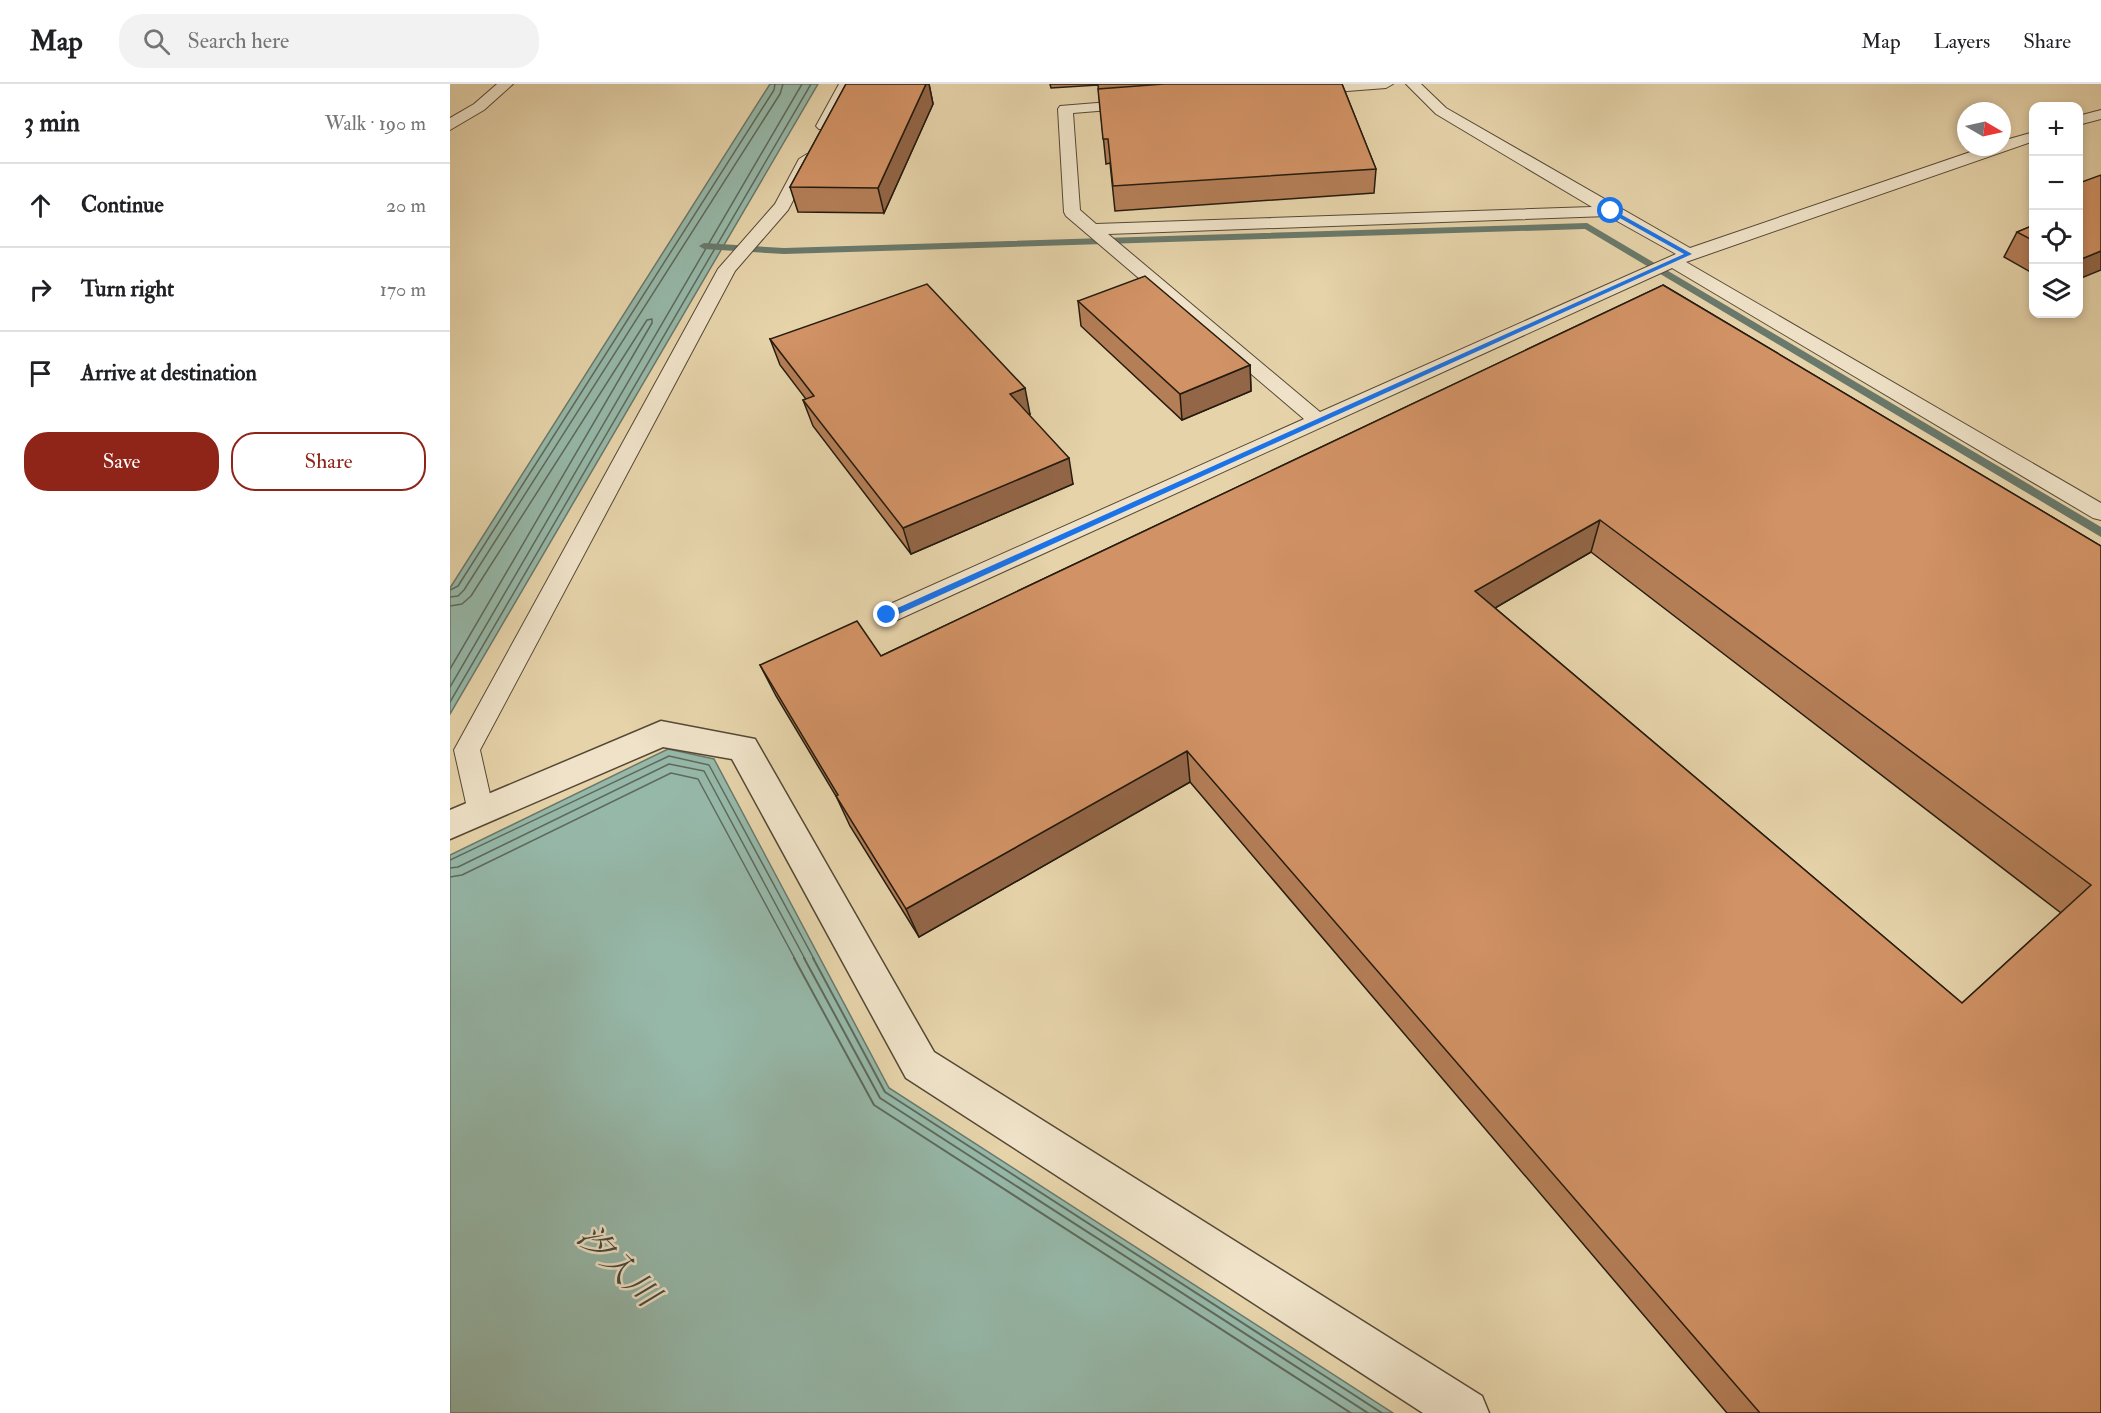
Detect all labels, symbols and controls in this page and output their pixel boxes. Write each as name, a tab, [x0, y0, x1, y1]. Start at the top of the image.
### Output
search box	[119, 14, 539, 68]
text: Map	[30, 24, 83, 59]
icon: search	[140, 25, 173, 58]
text: Search here	[188, 27, 289, 55]
text: Map	[1861, 28, 1901, 55]
text: Layers	[1934, 28, 1990, 55]
text: Share	[2023, 28, 2071, 55]
north arrow	[1957, 102, 2011, 156]
map controls	[2029, 102, 2083, 318]
button: +	[2029, 102, 2083, 156]
text: 3 min	[24, 107, 80, 139]
text: Walk · 190 m	[325, 111, 426, 136]
button: −	[2029, 156, 2083, 210]
icon: ahead	[24, 189, 57, 222]
text: Continue	[81, 191, 164, 219]
text: 20 m	[386, 193, 426, 218]
route start	[1597, 197, 1623, 223]
button: locate	[2029, 210, 2083, 264]
button: layers	[2029, 264, 2083, 318]
icon: right	[24, 273, 57, 306]
text: Turn right	[81, 275, 174, 303]
text: 170 m	[380, 277, 426, 302]
icon: arrive	[24, 357, 57, 390]
text: Arrive at destination	[81, 359, 257, 387]
button: Save	[24, 432, 219, 491]
button: Share	[231, 432, 426, 491]
route end	[873, 601, 899, 627]
water label: 汐入川	[569, 1217, 670, 1318]

